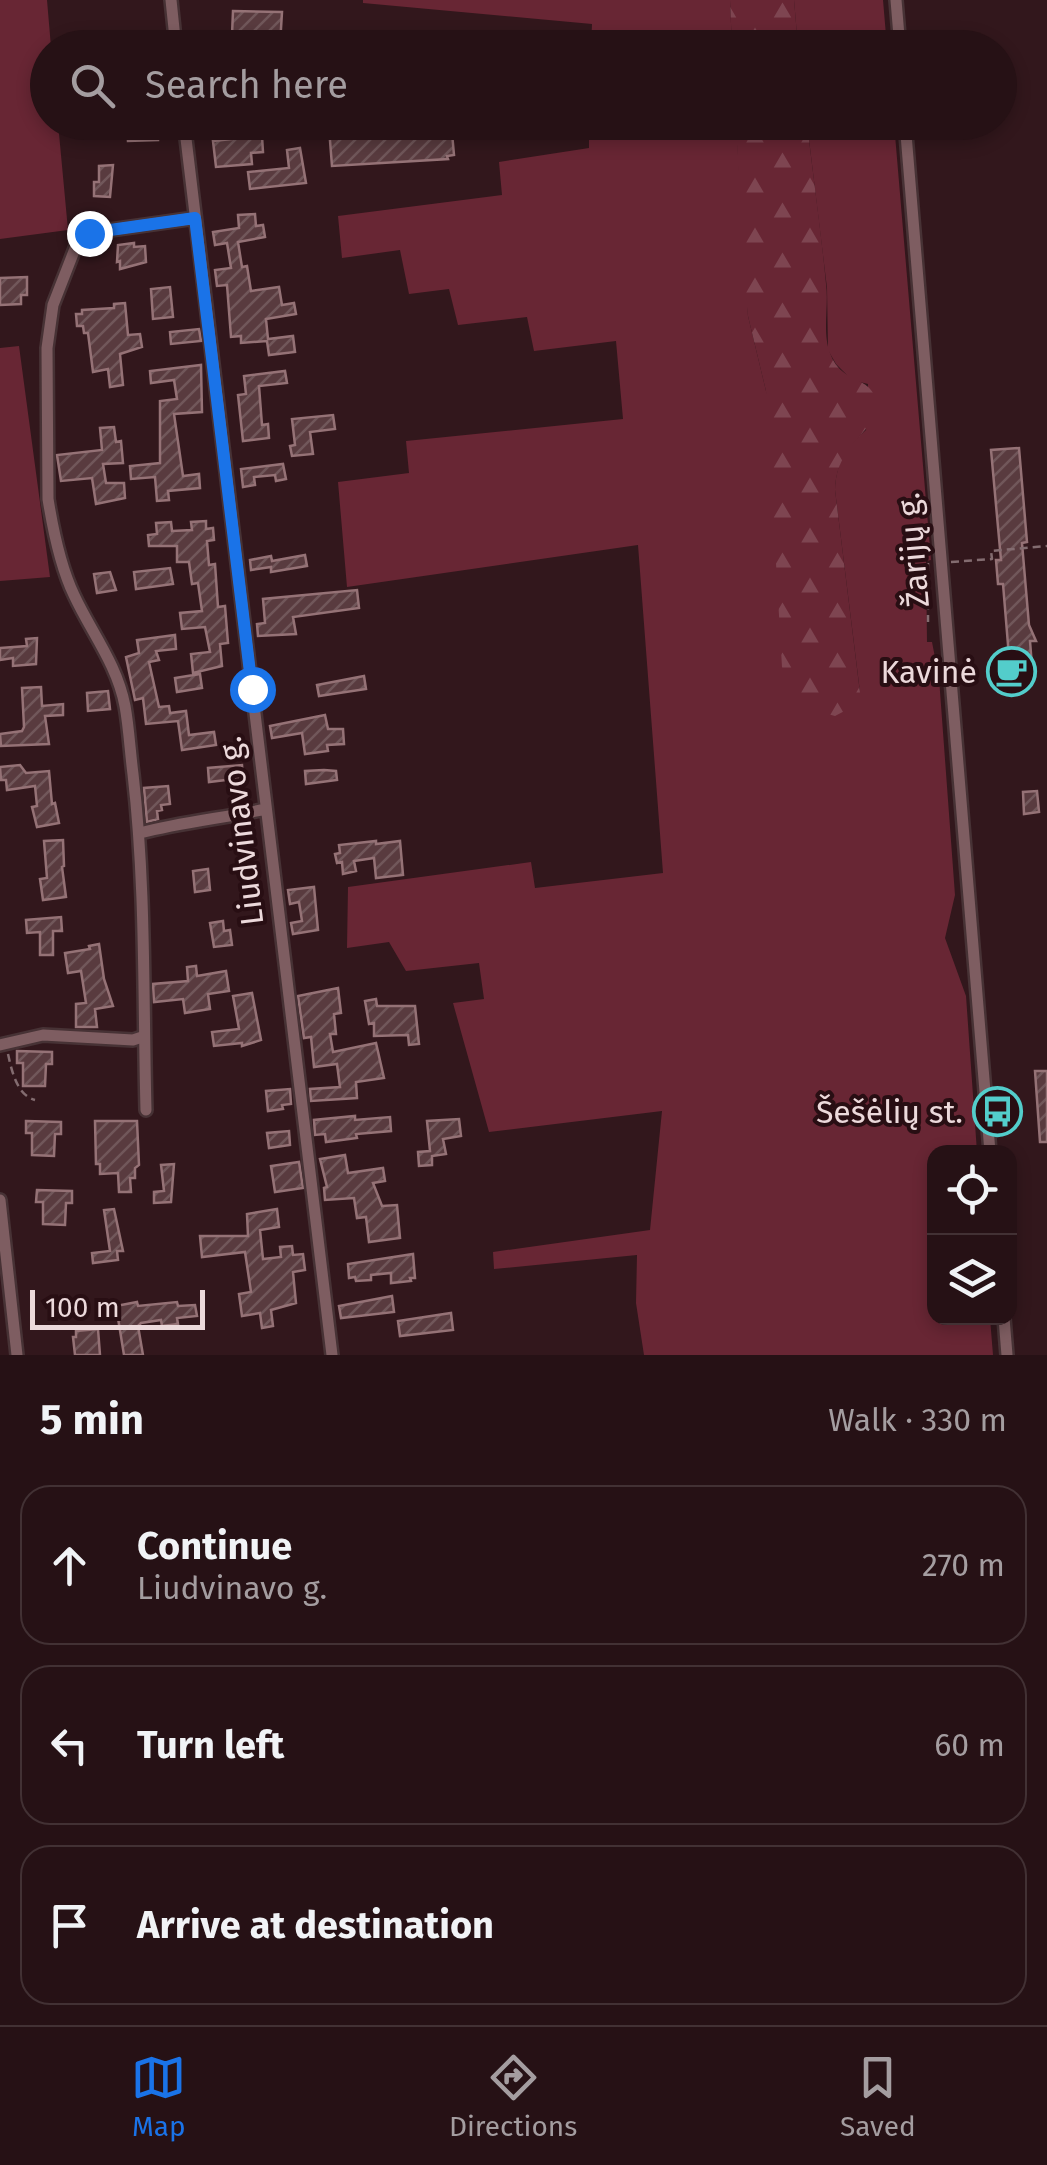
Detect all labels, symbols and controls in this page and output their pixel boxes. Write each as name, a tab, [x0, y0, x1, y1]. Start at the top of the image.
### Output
search box	[30, 30, 1017, 140]
icon: search	[65, 58, 120, 113]
text: Search here	[145, 62, 348, 108]
route end	[67, 211, 113, 257]
street label: Žarijų g.	[889, 491, 937, 609]
cafe icon: Kavinė	[986, 646, 1038, 698]
place label: Kavinė	[880, 653, 977, 691]
route start	[230, 667, 276, 713]
street label: Liudvinavo g.	[211, 734, 271, 928]
bus stop icon: Šešėlių st.	[972, 1086, 1024, 1138]
place label: Šešėlių st.	[816, 1093, 963, 1131]
map controls	[927, 1145, 1017, 1325]
button: locate	[927, 1145, 1017, 1235]
button: layers	[927, 1235, 1017, 1325]
scale bar	[30, 1285, 205, 1330]
text: 100 m	[45, 1291, 120, 1324]
text: 5 min	[40, 1395, 144, 1445]
text: Walk · 330 m	[828, 1401, 1007, 1439]
text: Continue	[137, 1523, 292, 1569]
icon: ahead	[42, 1538, 97, 1593]
text: 270 m	[922, 1546, 1005, 1584]
text: Liudvinavo g.	[137, 1569, 327, 1607]
icon: left	[42, 1718, 97, 1773]
text: Turn left	[137, 1722, 284, 1768]
text: 60 m	[934, 1726, 1005, 1764]
icon: arrive	[42, 1898, 97, 1953]
text: Arrive at destination	[137, 1902, 494, 1948]
tab: Map	[131, 2050, 186, 2143]
tab: Directions	[449, 2050, 577, 2143]
tab: Saved	[840, 2050, 916, 2143]

